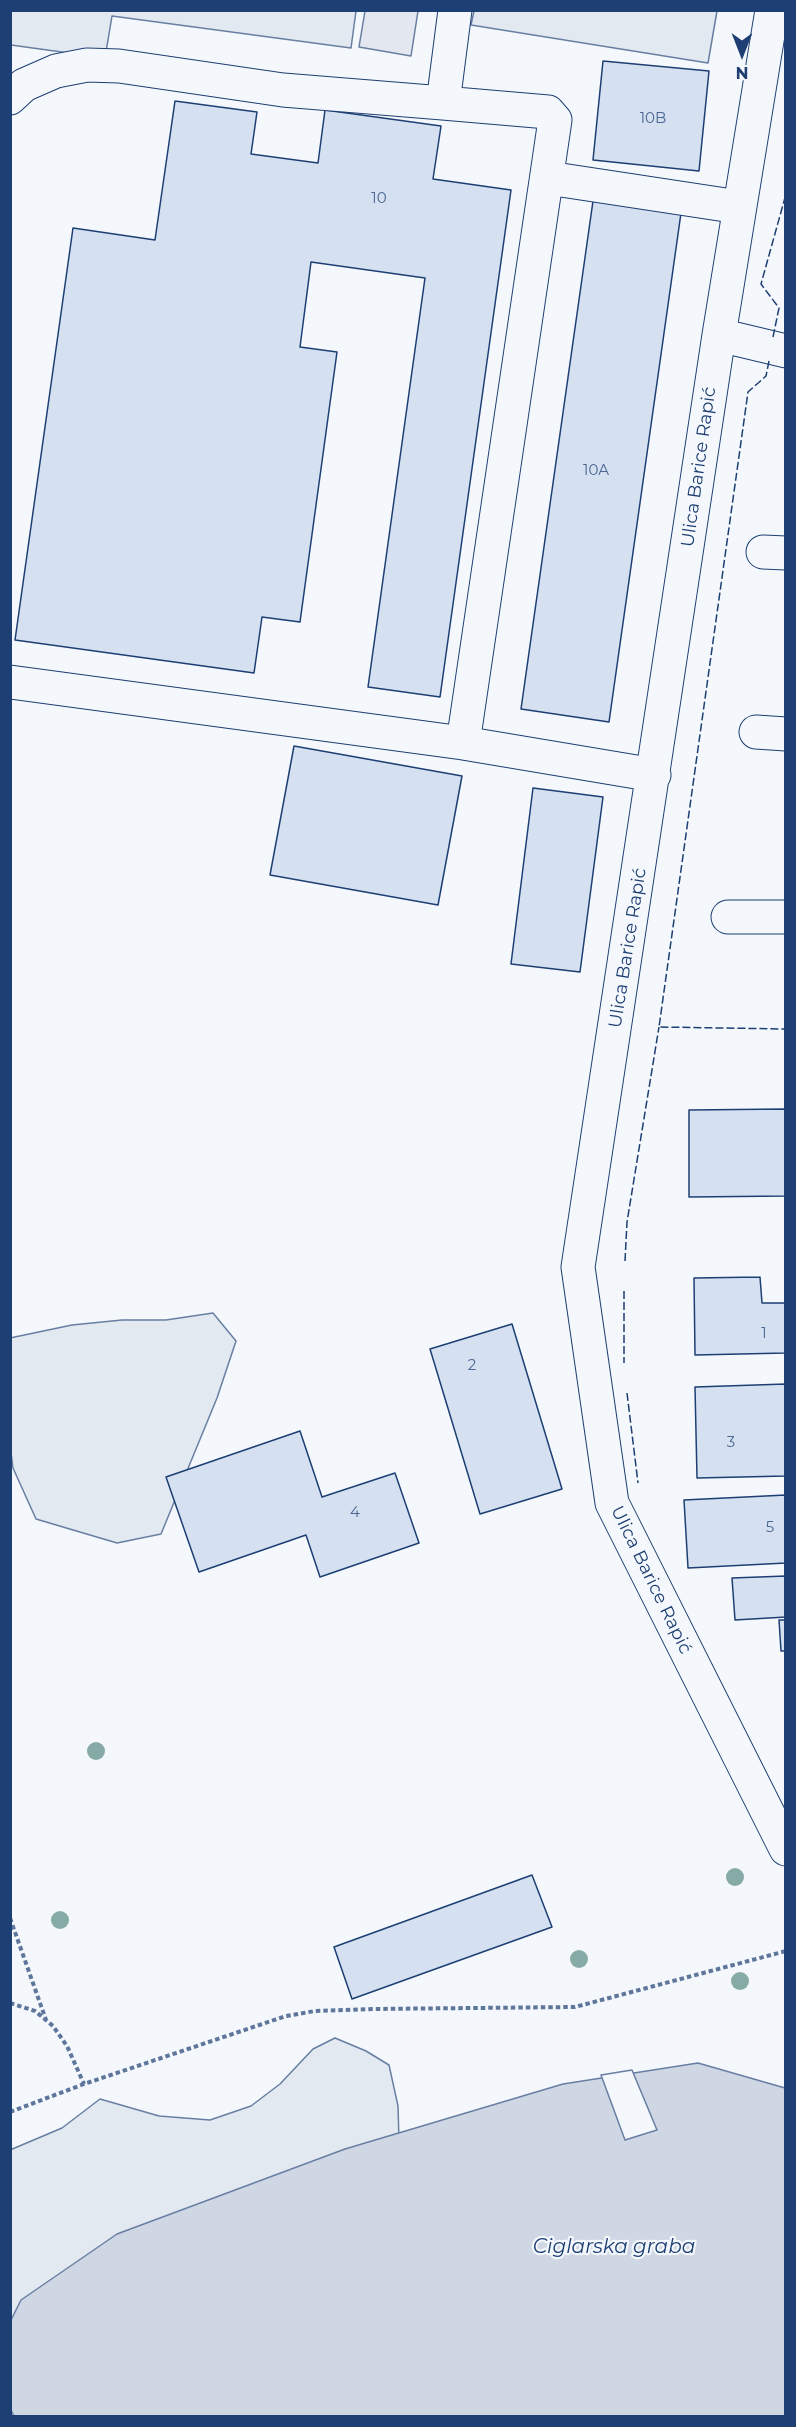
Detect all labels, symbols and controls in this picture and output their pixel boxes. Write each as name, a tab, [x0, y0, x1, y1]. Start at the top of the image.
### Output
north arrow	[712, 24, 772, 84]
text: N	[736, 63, 748, 82]
house number: 10B	[640, 110, 666, 128]
house number: 10	[371, 190, 387, 208]
street label: Ulica Barice Rapić	[677, 385, 721, 549]
house number: 10A	[583, 462, 609, 480]
street label: Ulica Barice Rapić	[605, 866, 651, 1030]
house number: 1	[761, 1325, 767, 1343]
house number: 2	[468, 1357, 476, 1375]
house number: 3	[727, 1434, 735, 1452]
street label: Ulica Barice Rapić	[606, 1503, 696, 1657]
house number: 4	[350, 1504, 360, 1522]
house number: 5	[766, 1519, 774, 1537]
water label: Ciglarska graba	[533, 2235, 695, 2259]

